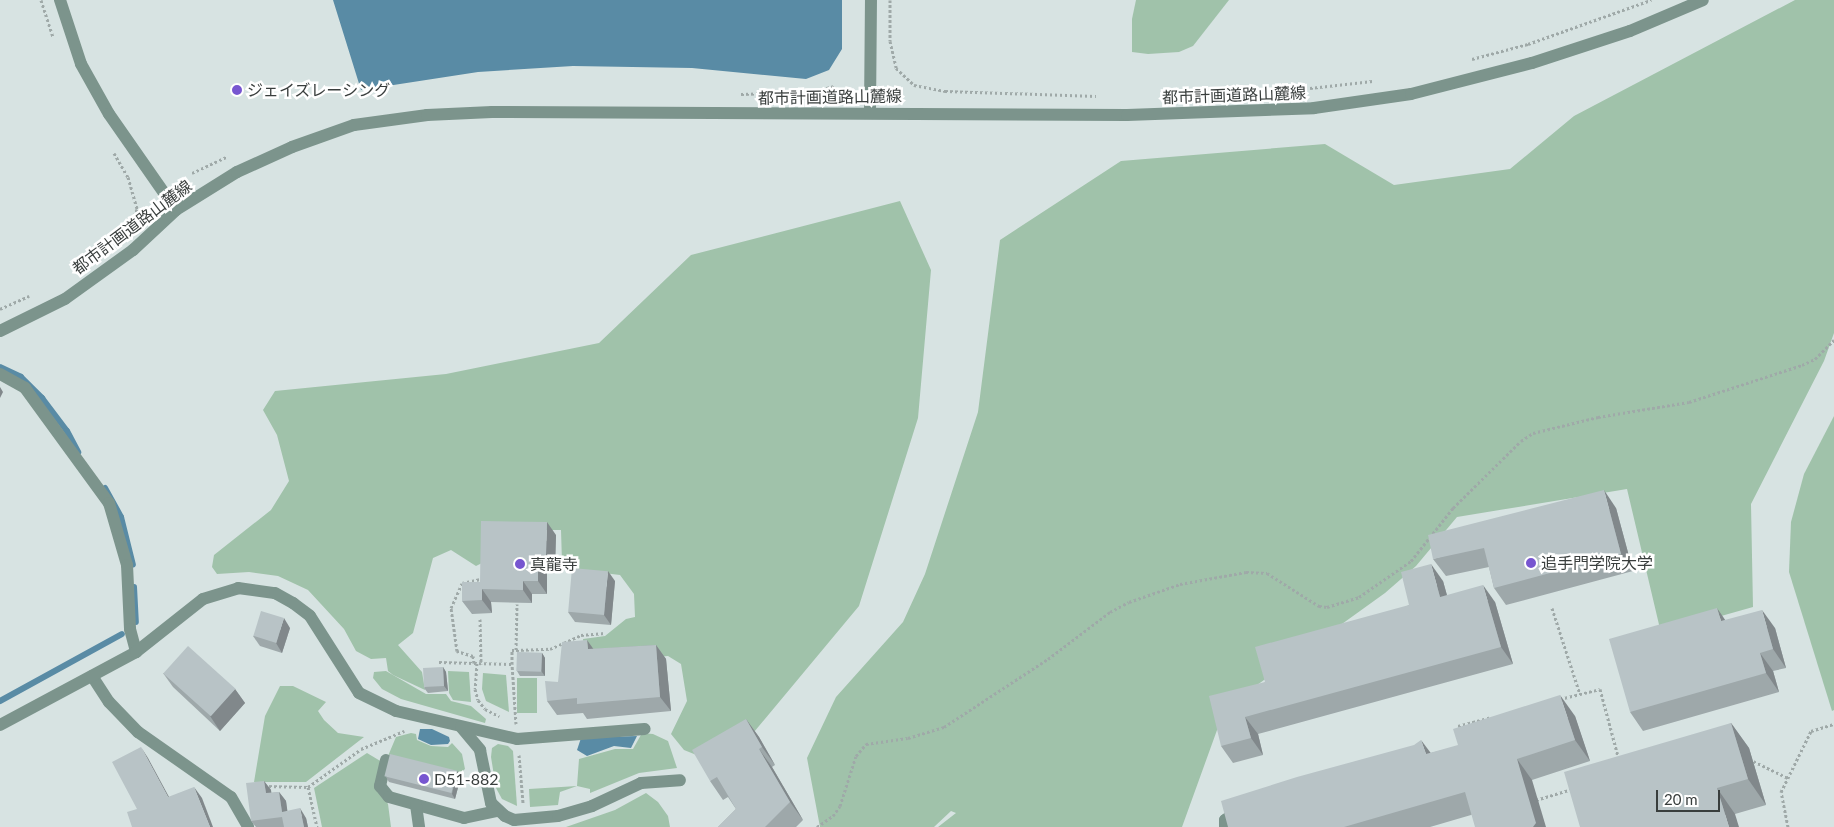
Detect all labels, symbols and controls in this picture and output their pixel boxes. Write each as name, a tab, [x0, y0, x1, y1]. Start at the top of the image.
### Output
place label: ジェイズレーシング	[247, 80, 391, 100]
street label: 都市計画道路山麓線	[1162, 83, 1306, 107]
marker: ジェイズレーシング	[231, 84, 243, 96]
street label: 都市計画道路山麓線	[758, 86, 902, 108]
street label: 都市計画道路山麓線	[69, 176, 195, 278]
place label: 追手門学院大学	[1541, 553, 1653, 573]
place label: 真龍寺	[530, 554, 578, 574]
marker: 追手門学院大学	[1525, 557, 1537, 569]
marker: 真龍寺	[514, 558, 526, 570]
place label: D51-882	[434, 769, 499, 789]
marker: D51-882	[418, 773, 430, 785]
scale bar	[1659, 780, 1723, 812]
text: 20 m	[1664, 790, 1698, 808]

